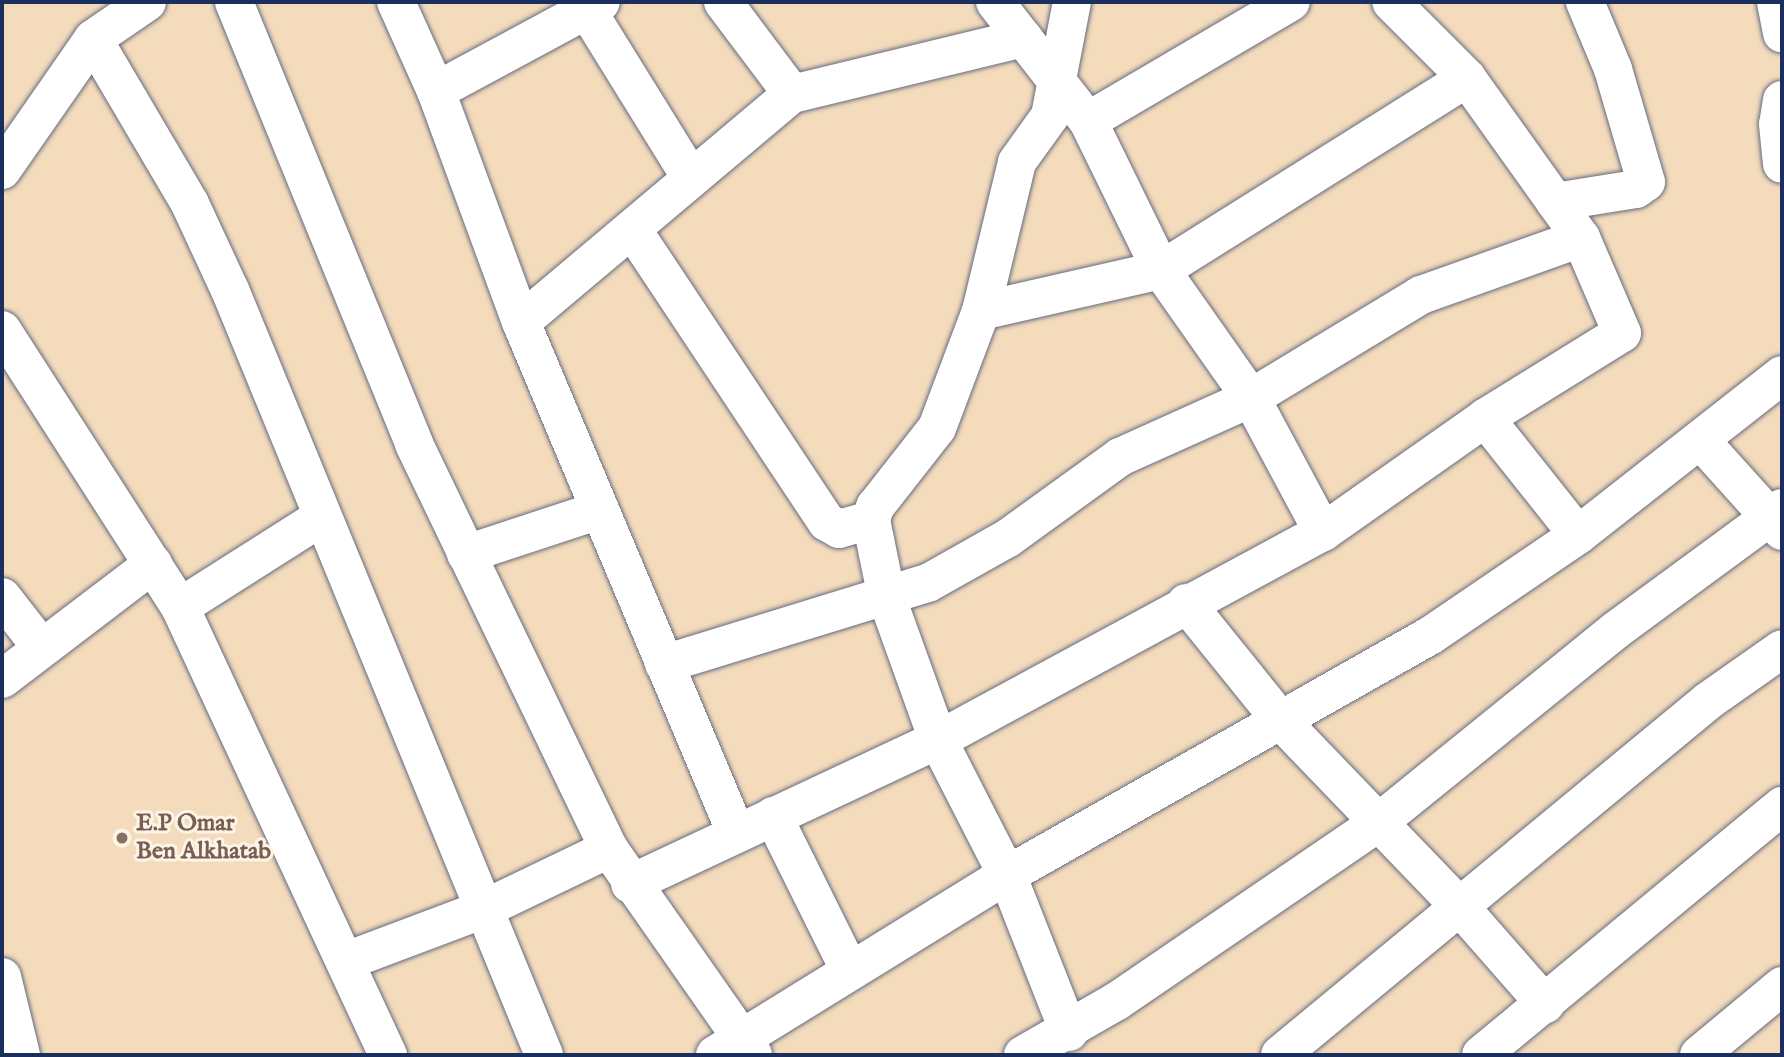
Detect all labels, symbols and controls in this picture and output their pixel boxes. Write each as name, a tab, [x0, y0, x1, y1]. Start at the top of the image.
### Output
place label: E.P Omar Ben Alkhatab	[136, 810, 271, 866]
marker: E.P Omar Ben Alkhatab	[114, 830, 130, 846]

